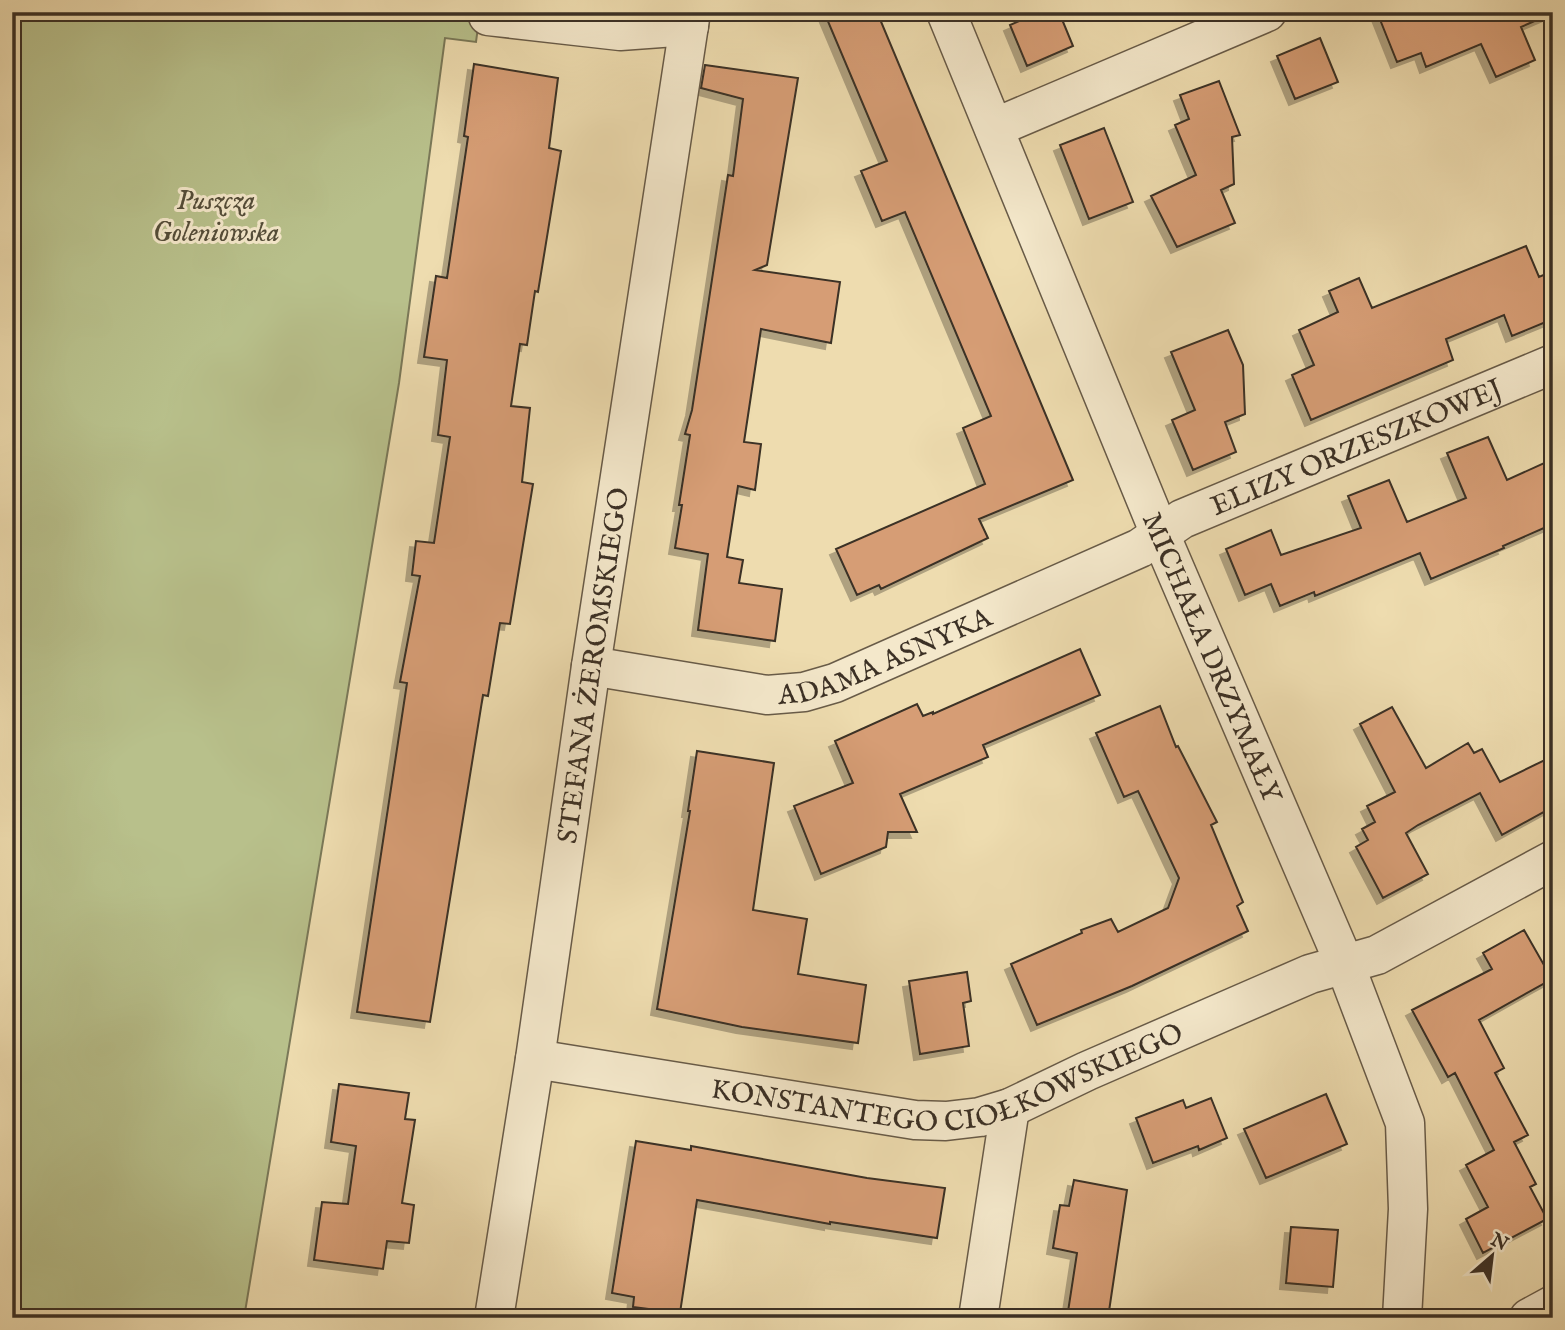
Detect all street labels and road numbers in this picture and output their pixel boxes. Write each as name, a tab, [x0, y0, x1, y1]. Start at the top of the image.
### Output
street label: ELIZY ORZESZKOWEJ	[1206, 372, 1508, 525]
street label: STEFANA ŻEROMSKIEGO	[551, 485, 638, 846]
street label: MICHAŁA DRZYMAŁY	[1133, 508, 1289, 810]
street label: ADAMA ASNYKA	[776, 600, 999, 714]
street label: KONSTANTEGO CIOŁKOWSKIEGO	[708, 1016, 1189, 1141]

